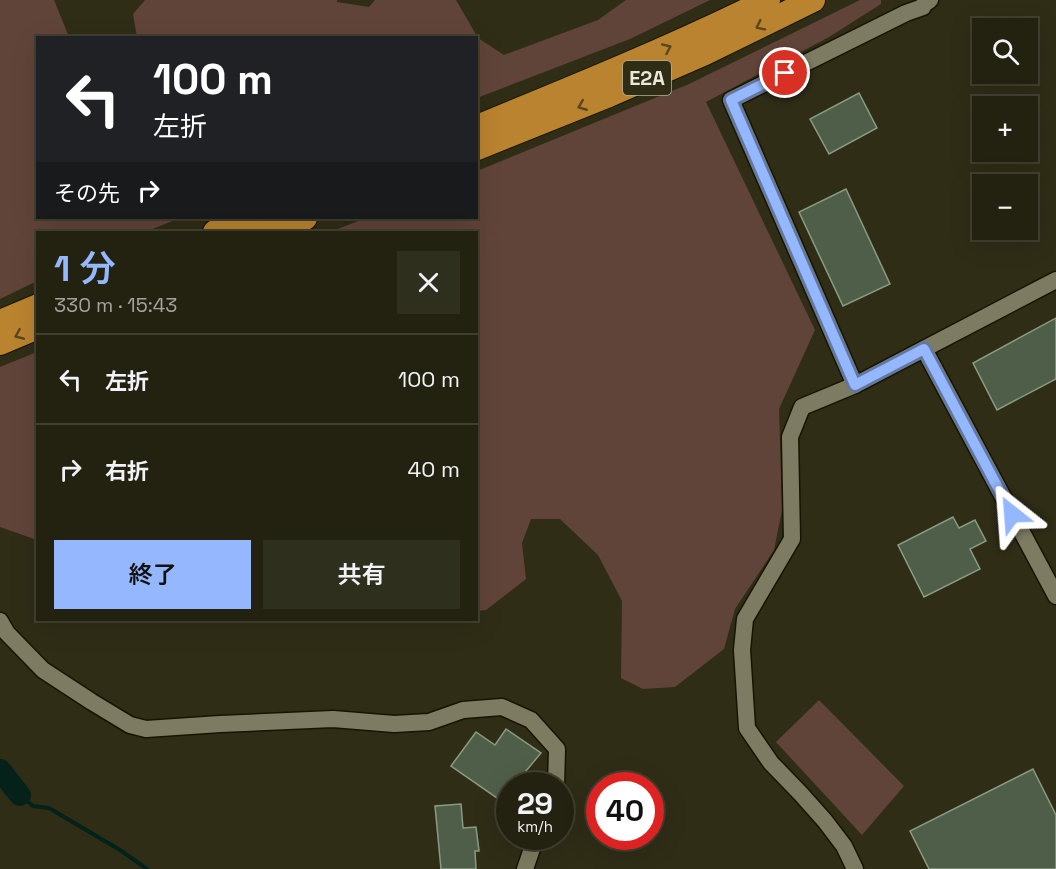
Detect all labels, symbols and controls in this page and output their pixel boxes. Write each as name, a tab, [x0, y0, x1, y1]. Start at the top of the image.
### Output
one-way arrow	[756, 18, 767, 30]
map controls	[972, 18, 1038, 240]
button: search	[972, 18, 1038, 84]
one-way arrow	[660, 43, 671, 55]
pin	[759, 47, 810, 98]
text: 100 m	[153, 53, 273, 106]
icon: arrive	[768, 56, 801, 89]
icon: left	[54, 60, 132, 138]
road number: E2A	[623, 61, 671, 95]
button: +	[972, 96, 1038, 162]
one-way arrow	[578, 99, 589, 111]
text: 左折	[153, 109, 207, 144]
icon: right	[132, 174, 165, 207]
button: −	[972, 174, 1038, 240]
text: その先	[54, 179, 120, 207]
text: 1 分	[54, 246, 115, 292]
button: close	[397, 251, 460, 314]
text: 330 m · 15:43	[54, 292, 177, 318]
one-way arrow	[14, 328, 25, 340]
icon: left	[54, 363, 87, 396]
text: 100 m	[398, 365, 460, 393]
text: 左折	[105, 367, 149, 395]
icon: right	[54, 453, 87, 486]
text: 40 m	[408, 455, 460, 483]
text: 右折	[105, 457, 149, 485]
position arrow	[980, 482, 1044, 546]
button: 終了	[54, 540, 251, 609]
button: 共有	[263, 540, 460, 609]
speed limit sign: 40	[586, 772, 664, 850]
text: 29	[517, 784, 553, 823]
text: km/h	[517, 817, 553, 836]

